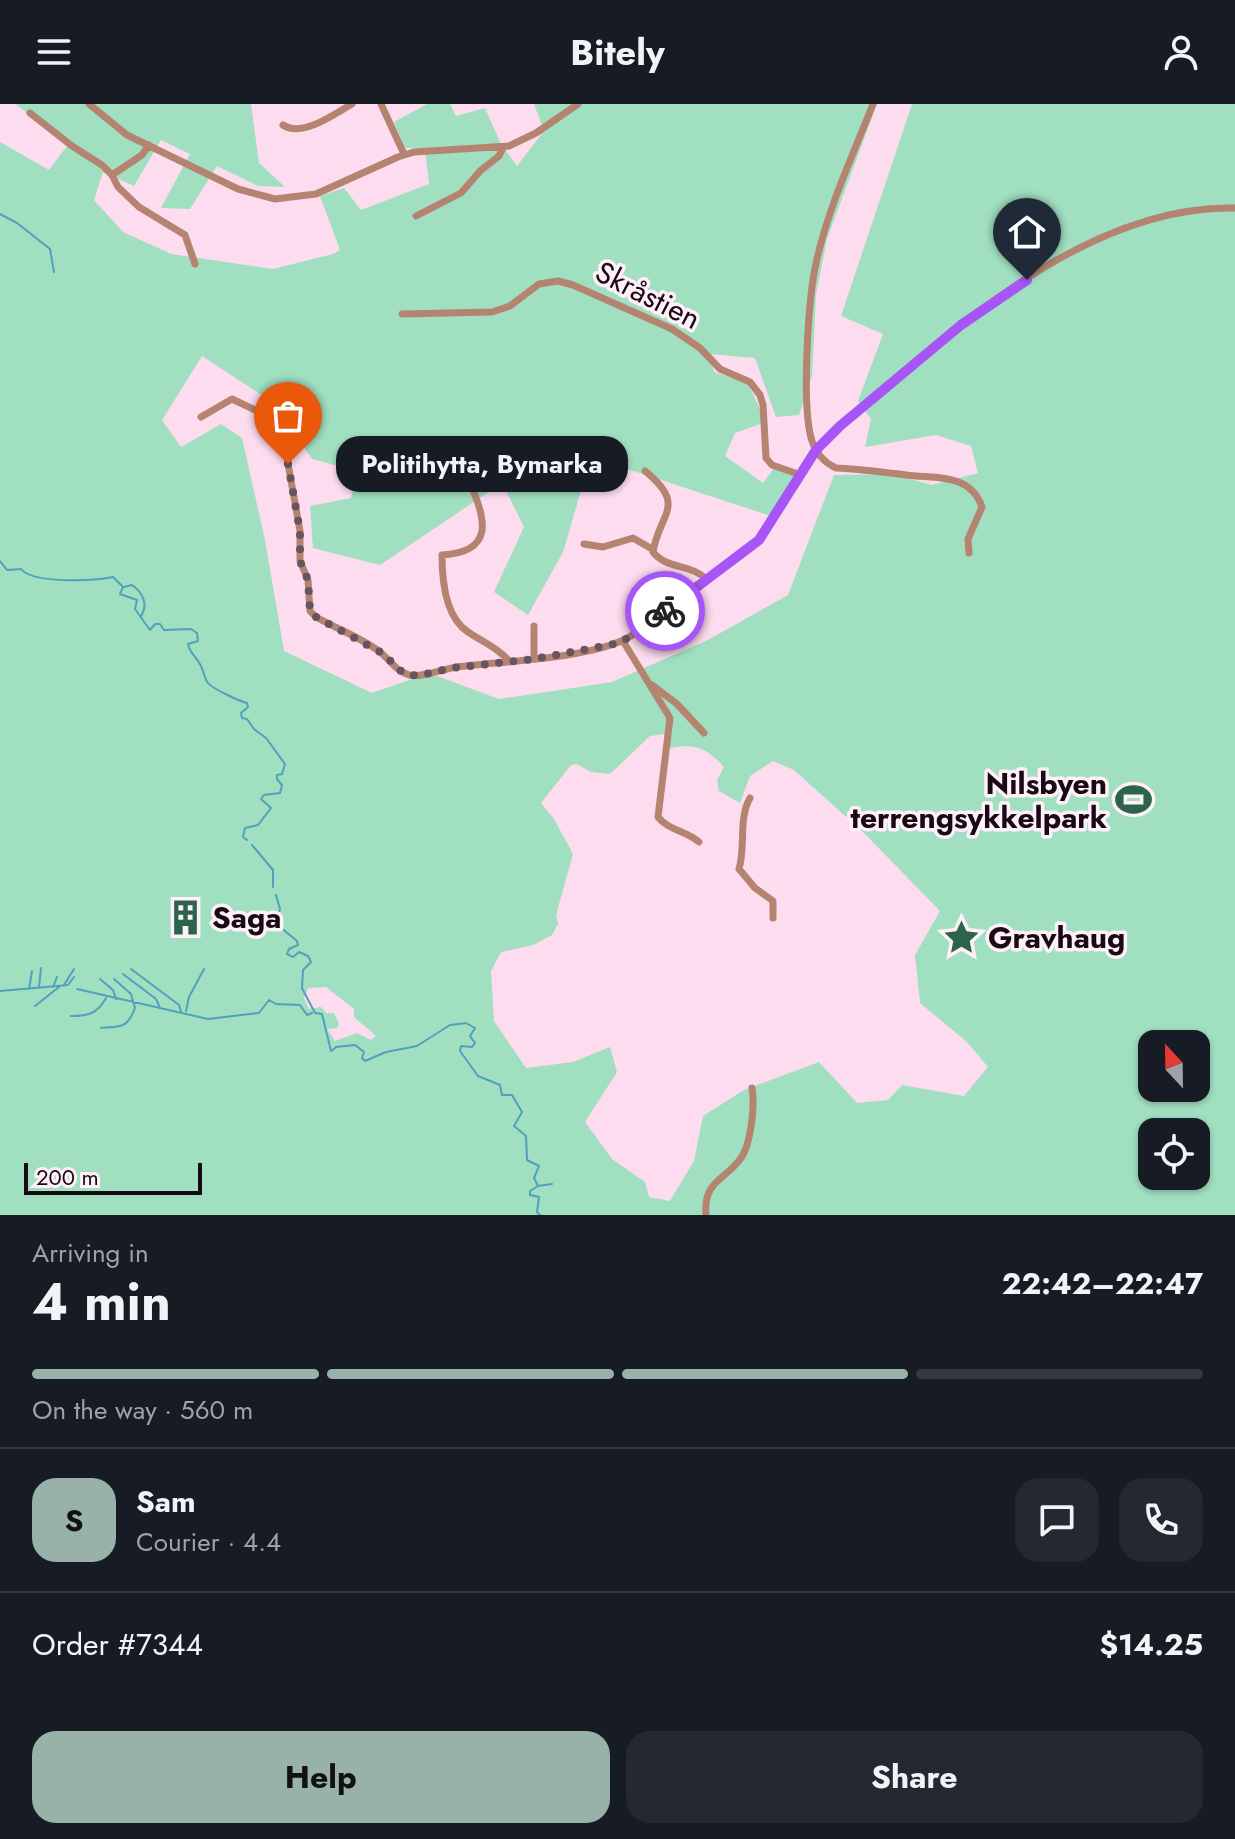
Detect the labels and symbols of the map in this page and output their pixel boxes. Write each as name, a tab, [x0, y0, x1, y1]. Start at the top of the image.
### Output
pin	[993, 198, 1061, 280]
street label: Skråstien	[588, 250, 708, 340]
pin	[254, 382, 322, 464]
callout: Politihytta, Bymarka	[336, 436, 628, 492]
courier	[625, 571, 705, 651]
place label: Nilsbyen terrengsykkelpark	[850, 762, 1108, 839]
sports icon: Nilsbyen terrengsykkelpark	[1114, 781, 1152, 819]
place label: Saga	[212, 896, 281, 939]
building icon: Saga	[167, 898, 205, 936]
place label: Gravhaug	[988, 916, 1125, 959]
place icon: Gravhaug	[943, 918, 981, 956]
north arrow	[1138, 1030, 1210, 1102]
scale bar	[24, 1159, 202, 1195]

